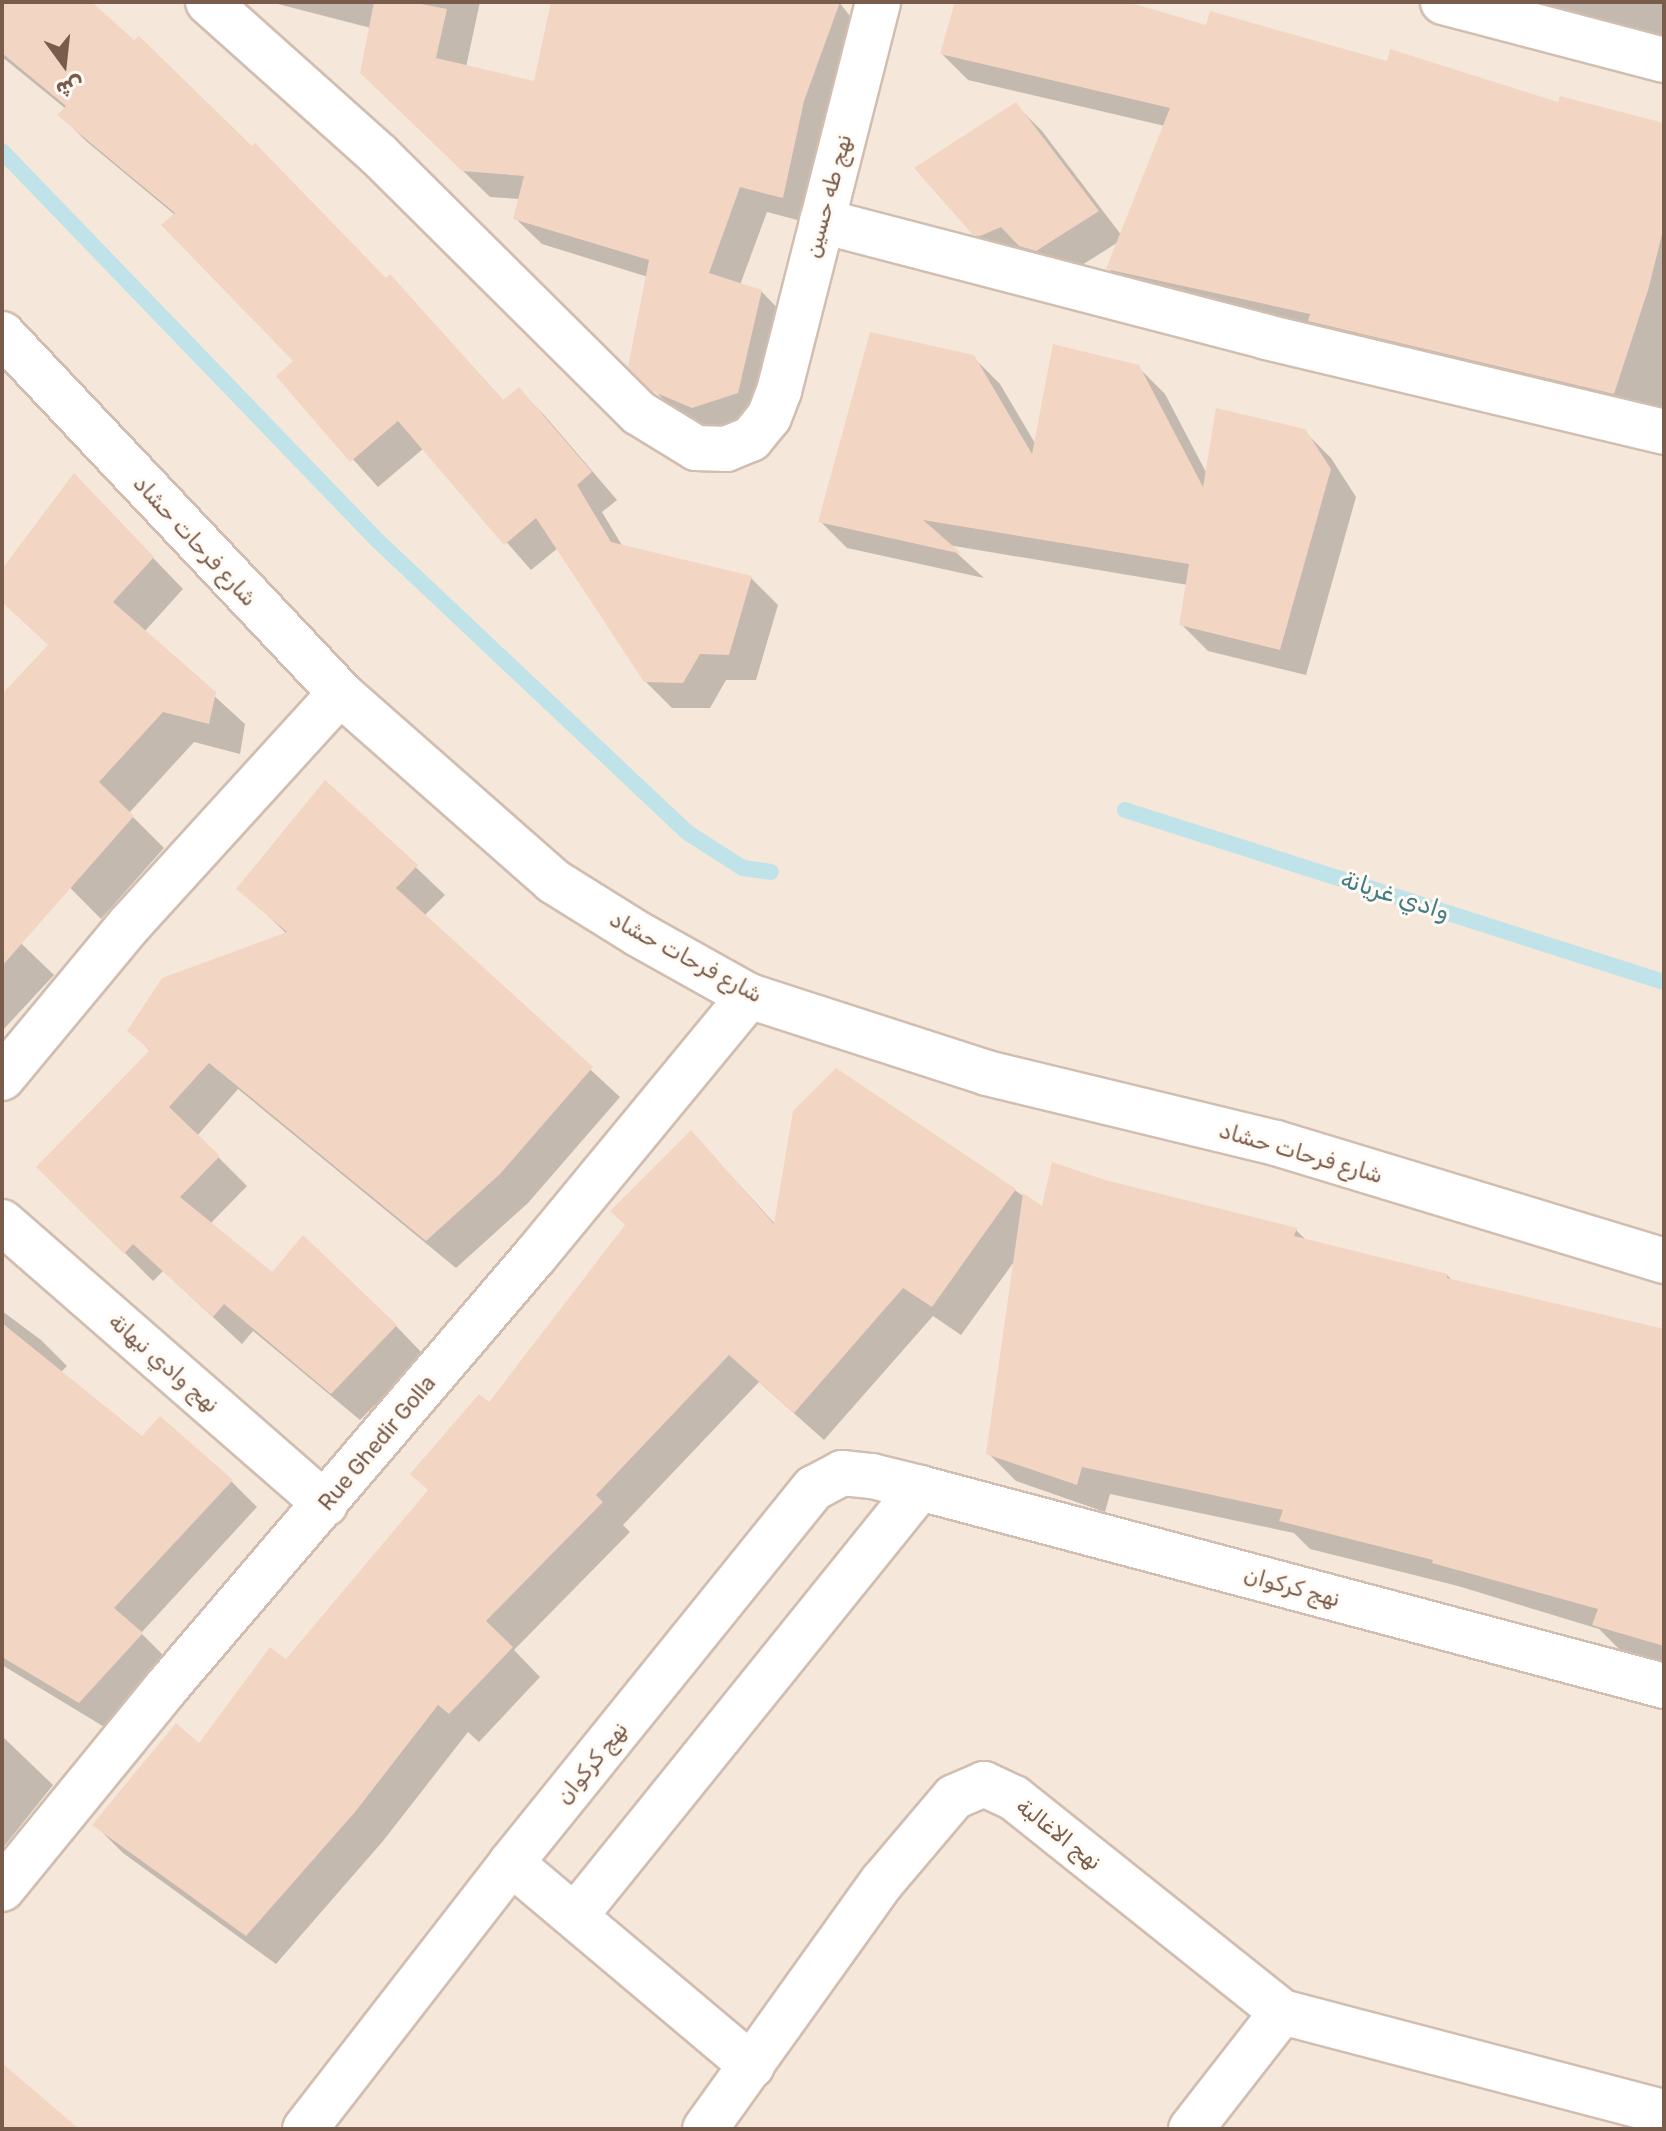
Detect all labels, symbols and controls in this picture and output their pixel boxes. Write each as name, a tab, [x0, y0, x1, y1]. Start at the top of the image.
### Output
north arrow	[24, 24, 104, 104]
text: ش	[53, 71, 87, 104]
street label: نهج طه حسين	[799, 131, 857, 261]
street label: شارع فرحات حشاد	[128, 470, 262, 612]
water label: وادي غريانة	[1337, 865, 1453, 927]
street label: شارع فرحات حشاد	[605, 906, 767, 1008]
street label: شارع فرحات حشاد	[1216, 1117, 1386, 1189]
street label: نهج وادي نبهانة	[103, 1308, 225, 1418]
street label: Rue Ghedir Golla	[313, 1370, 441, 1516]
street label: نهج كركوان	[1241, 1562, 1343, 1612]
street label: نهج كركوان	[551, 1716, 633, 1810]
street label: نهج الاغالبة	[1011, 1793, 1107, 1875]

